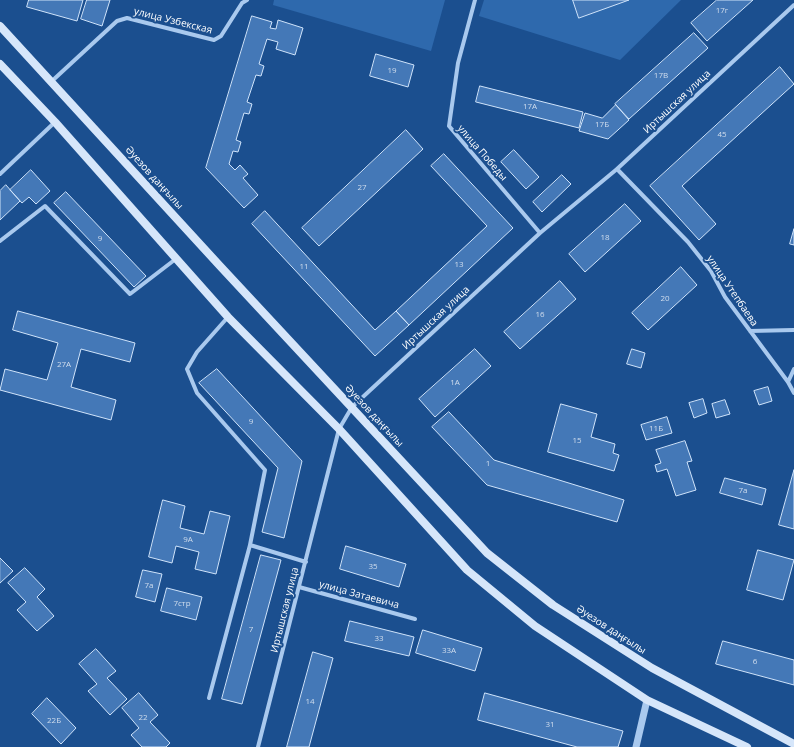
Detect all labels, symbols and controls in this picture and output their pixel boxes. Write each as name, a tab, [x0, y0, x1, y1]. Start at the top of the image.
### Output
street label: улица Узбекская	[133, 5, 213, 37]
house number: 17г	[716, 6, 728, 16]
house number: 19	[387, 66, 397, 76]
street label: Иртышская улица	[641, 68, 713, 136]
house number: 17В	[654, 71, 668, 81]
house number: 17А	[523, 102, 537, 112]
house number: 17Б	[595, 120, 609, 130]
street label: улица Победы	[455, 123, 509, 183]
house number: 45	[717, 130, 727, 140]
street label: Әуезов даңғылы	[123, 144, 185, 212]
house number: 27	[357, 183, 367, 193]
house number: 18	[600, 233, 610, 243]
house number: 9	[98, 234, 102, 244]
street label: улица Утепбаева	[704, 253, 760, 329]
house number: 13	[454, 260, 464, 270]
house number: 11	[299, 262, 309, 272]
street label: Иртышская улица	[400, 284, 472, 352]
house number: 20	[660, 294, 670, 304]
house number: 16	[535, 310, 545, 320]
house number: 27А	[57, 360, 71, 370]
house number: 1А	[450, 378, 460, 388]
street label: Әуезов даңғылы	[342, 383, 406, 449]
house number: 9	[249, 417, 253, 427]
house number: 11Б	[649, 424, 663, 434]
house number: 15	[572, 436, 582, 446]
house number: 1	[486, 459, 490, 469]
house number: 7а	[738, 486, 748, 496]
house number: 9А	[183, 535, 193, 545]
house number: 35	[368, 562, 378, 572]
street label: Иртышская улица	[269, 566, 301, 654]
street label: улица Затаевича	[318, 579, 400, 611]
house number: 7а	[144, 581, 154, 591]
house number: 7стр	[173, 599, 191, 609]
street label: Әуезов даңғылы	[574, 603, 648, 657]
house number: 7	[249, 625, 253, 635]
house number: 33	[374, 634, 384, 644]
house number: 33А	[442, 646, 456, 656]
house number: 6	[753, 657, 757, 667]
house number: 14	[305, 697, 315, 707]
house number: 22	[138, 713, 148, 723]
house number: 22Б	[47, 716, 61, 726]
house number: 31	[545, 720, 555, 730]

